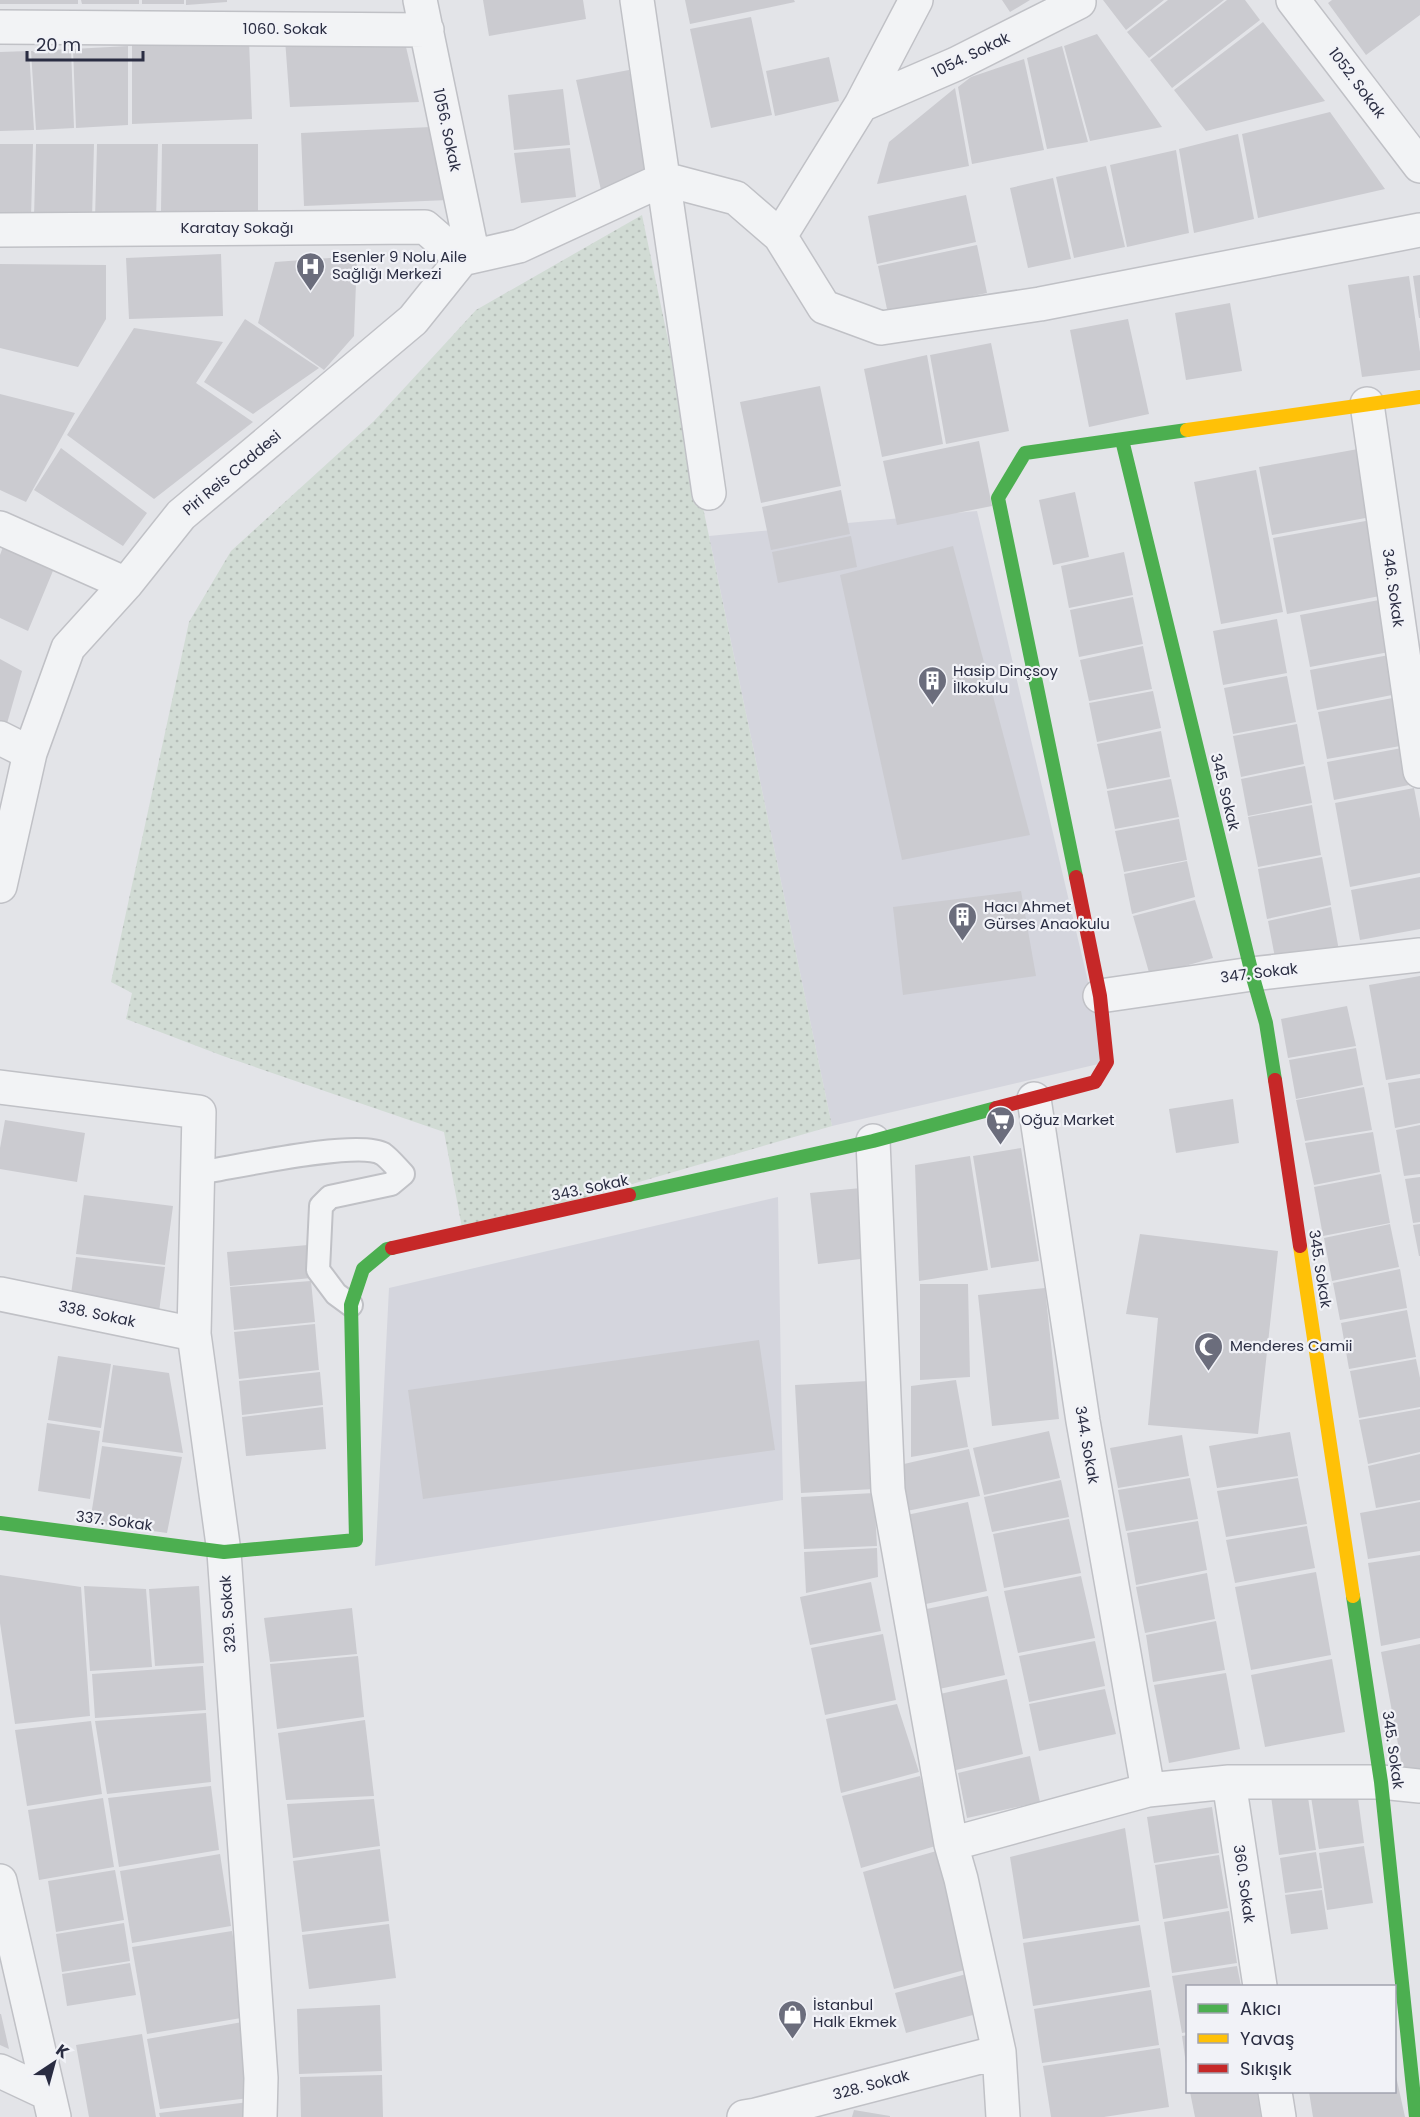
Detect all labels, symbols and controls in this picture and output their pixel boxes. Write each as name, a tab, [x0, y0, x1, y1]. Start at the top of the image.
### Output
street label: 1060. Sokak	[243, 18, 327, 39]
scale bar	[27, 24, 142, 62]
street label: 1054. Sokak	[928, 27, 1013, 82]
text: 20 m	[36, 32, 81, 57]
street label: 1052. Sokak	[1324, 43, 1391, 123]
street label: 1056. Sokak	[428, 86, 467, 174]
street label: Karatay Sokağı	[180, 217, 294, 238]
place label: Esenler 9 Nolu Aile Sağlığı Merkezi	[332, 246, 467, 284]
hospital icon: Esenler 9 Nolu Aile Sağlığı Merkezi	[295, 250, 327, 292]
street label: Piri Reis Caddesi	[178, 425, 285, 520]
street label: 346. Sokak	[1378, 547, 1409, 629]
place label: Hasip Dinçsoy İlkokulu	[953, 660, 1059, 698]
building icon: Hasip Dinçsoy İlkokulu	[916, 664, 948, 706]
street label: 345. Sokak	[1206, 751, 1245, 833]
place label: Hacı Ahmet Gürses Anaokulu	[984, 896, 1110, 934]
building icon: Hacı Ahmet Gürses Anaokulu	[947, 900, 979, 942]
street label: 347. Sokak	[1219, 957, 1299, 988]
supermarket icon: Oğuz Market	[984, 1104, 1016, 1146]
place label: Oğuz Market	[1021, 1109, 1115, 1130]
street label: 343. Sokak	[549, 1169, 631, 1206]
street label: 345. Sokak	[1304, 1228, 1337, 1310]
street label: 338. Sokak	[57, 1295, 138, 1332]
mosque icon: Menderes Camii	[1193, 1330, 1225, 1372]
place label: Menderes Camii	[1230, 1335, 1353, 1356]
street label: 344. Sokak	[1070, 1404, 1105, 1486]
street label: 337. Sokak	[75, 1505, 154, 1536]
street label: 329. Sokak	[214, 1574, 241, 1654]
street label: 345. Sokak	[1378, 1709, 1409, 1791]
street label: 360. Sokak	[1229, 1843, 1260, 1925]
legend	[1186, 1985, 1396, 2093]
place label: İstanbul Halk Ekmek	[813, 1994, 897, 2032]
text: Akıcı	[1240, 1996, 1281, 2021]
shop icon: İstanbul Halk Ekmek	[776, 1998, 808, 2040]
text: Yavaş	[1240, 2026, 1294, 2051]
north arrow	[24, 2033, 84, 2093]
text: K	[51, 2039, 74, 2064]
text: Sıkışık	[1240, 2056, 1293, 2081]
street label: 328. Sokak	[830, 2064, 912, 2105]

